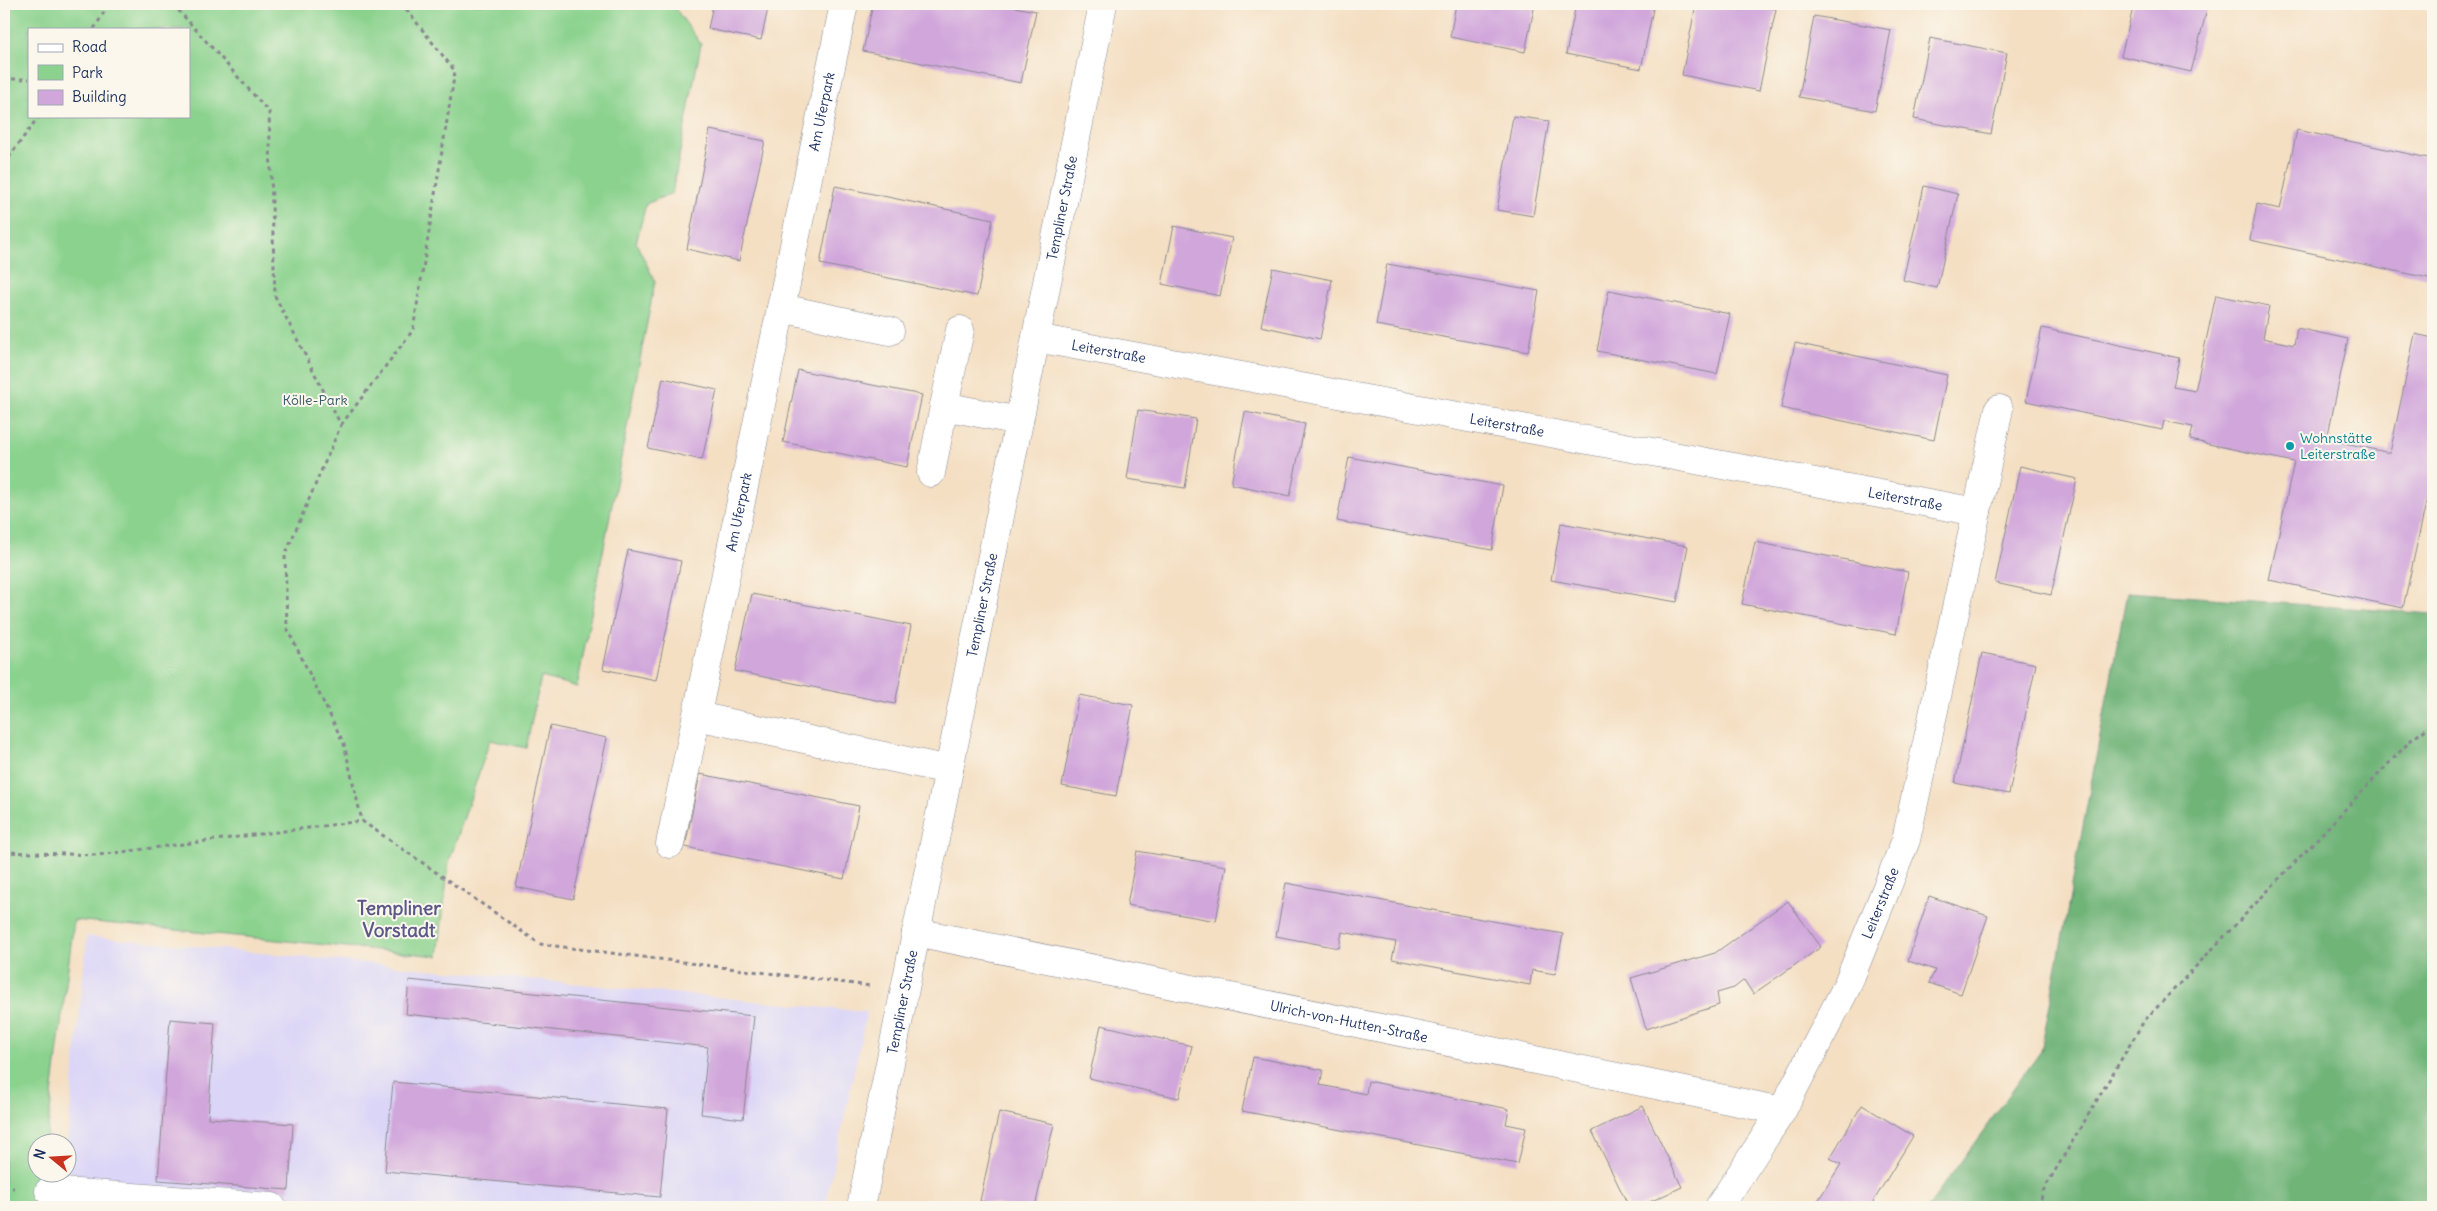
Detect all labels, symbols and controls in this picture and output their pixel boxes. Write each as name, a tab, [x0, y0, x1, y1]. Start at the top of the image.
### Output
legend	[28, 28, 190, 118]
text: Road	[72, 37, 107, 56]
text: Park	[72, 63, 103, 82]
street label: Am Uferpark	[805, 70, 839, 153]
text: Building	[72, 87, 127, 106]
street label: Templiner Straße	[1043, 154, 1081, 262]
street label: Leiterstraße	[1070, 336, 1148, 367]
park label: Kölle-Park	[282, 391, 348, 409]
street label: Leiterstraße	[1468, 409, 1546, 441]
place label: Wohnstätte Leiterstraße	[2300, 429, 2376, 463]
marker: Wohnstätte Leiterstraße	[2284, 440, 2296, 452]
street label: Am Uferpark	[722, 471, 756, 553]
street label: Leiterstraße	[1866, 483, 1944, 514]
street label: Templiner Straße	[963, 551, 1001, 659]
street label: Leiterstraße	[1858, 865, 1903, 942]
district label: Templiner Vorstadt	[357, 896, 441, 942]
street label: Templiner Straße	[883, 948, 922, 1056]
street label: Ulrich-von-Hutten-Straße	[1268, 996, 1429, 1047]
north arrow	[28, 1134, 78, 1184]
text: N	[30, 1147, 50, 1161]

